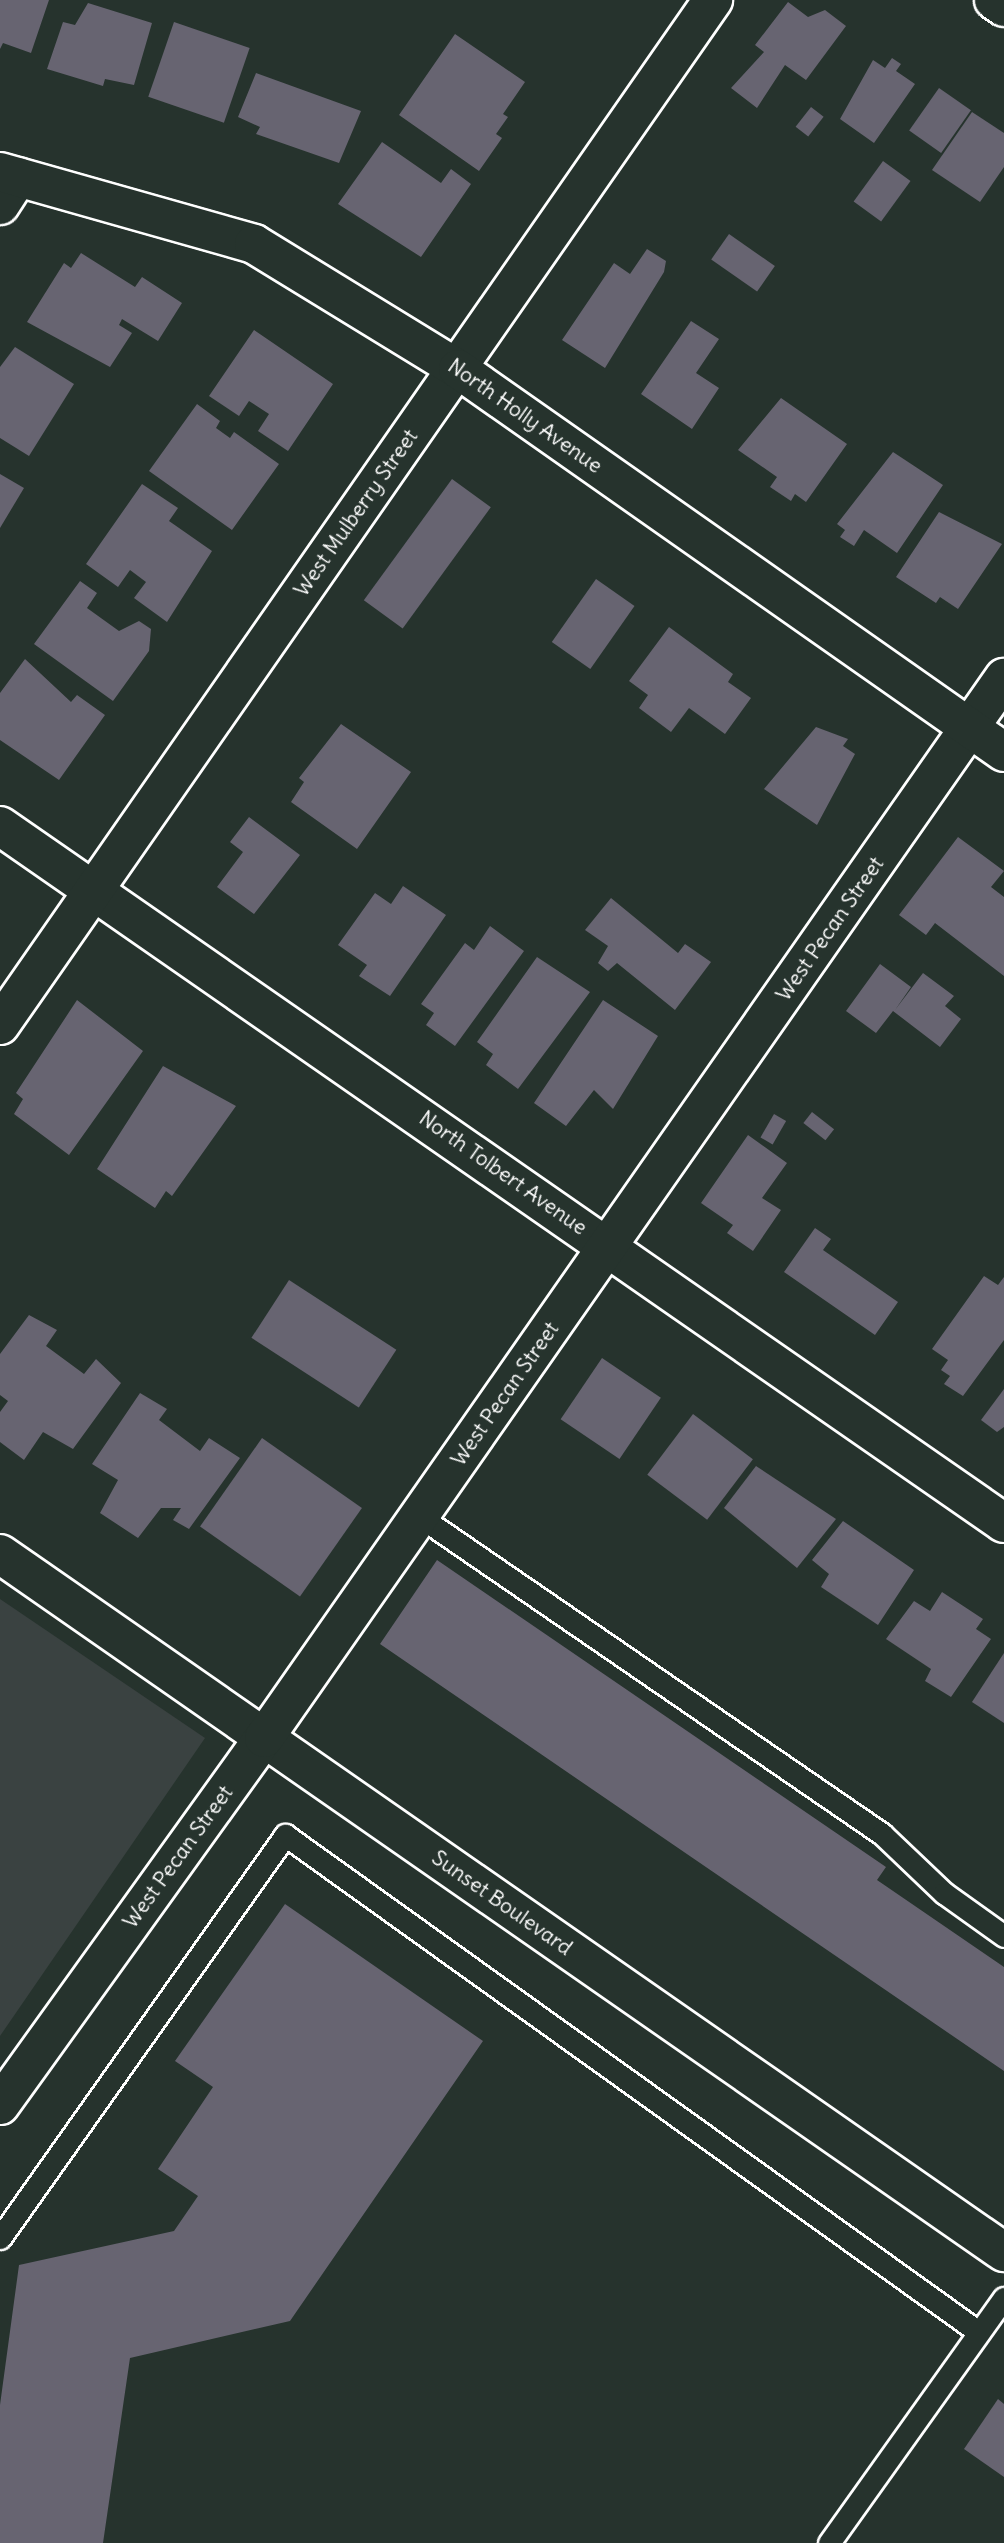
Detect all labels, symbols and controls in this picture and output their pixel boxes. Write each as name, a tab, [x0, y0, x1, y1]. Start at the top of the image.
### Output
street label: North Holly Avenue	[443, 353, 607, 479]
street label: West Mulberry Street	[289, 425, 423, 601]
street label: West Pecan Street	[771, 852, 889, 1006]
street label: North Tolbert Avenue	[414, 1106, 592, 1240]
street label: West Pecan Street	[446, 1317, 564, 1471]
street label: West Pecan Street	[118, 1781, 238, 1933]
street label: Sunset Boulevard	[427, 1845, 577, 1961]

